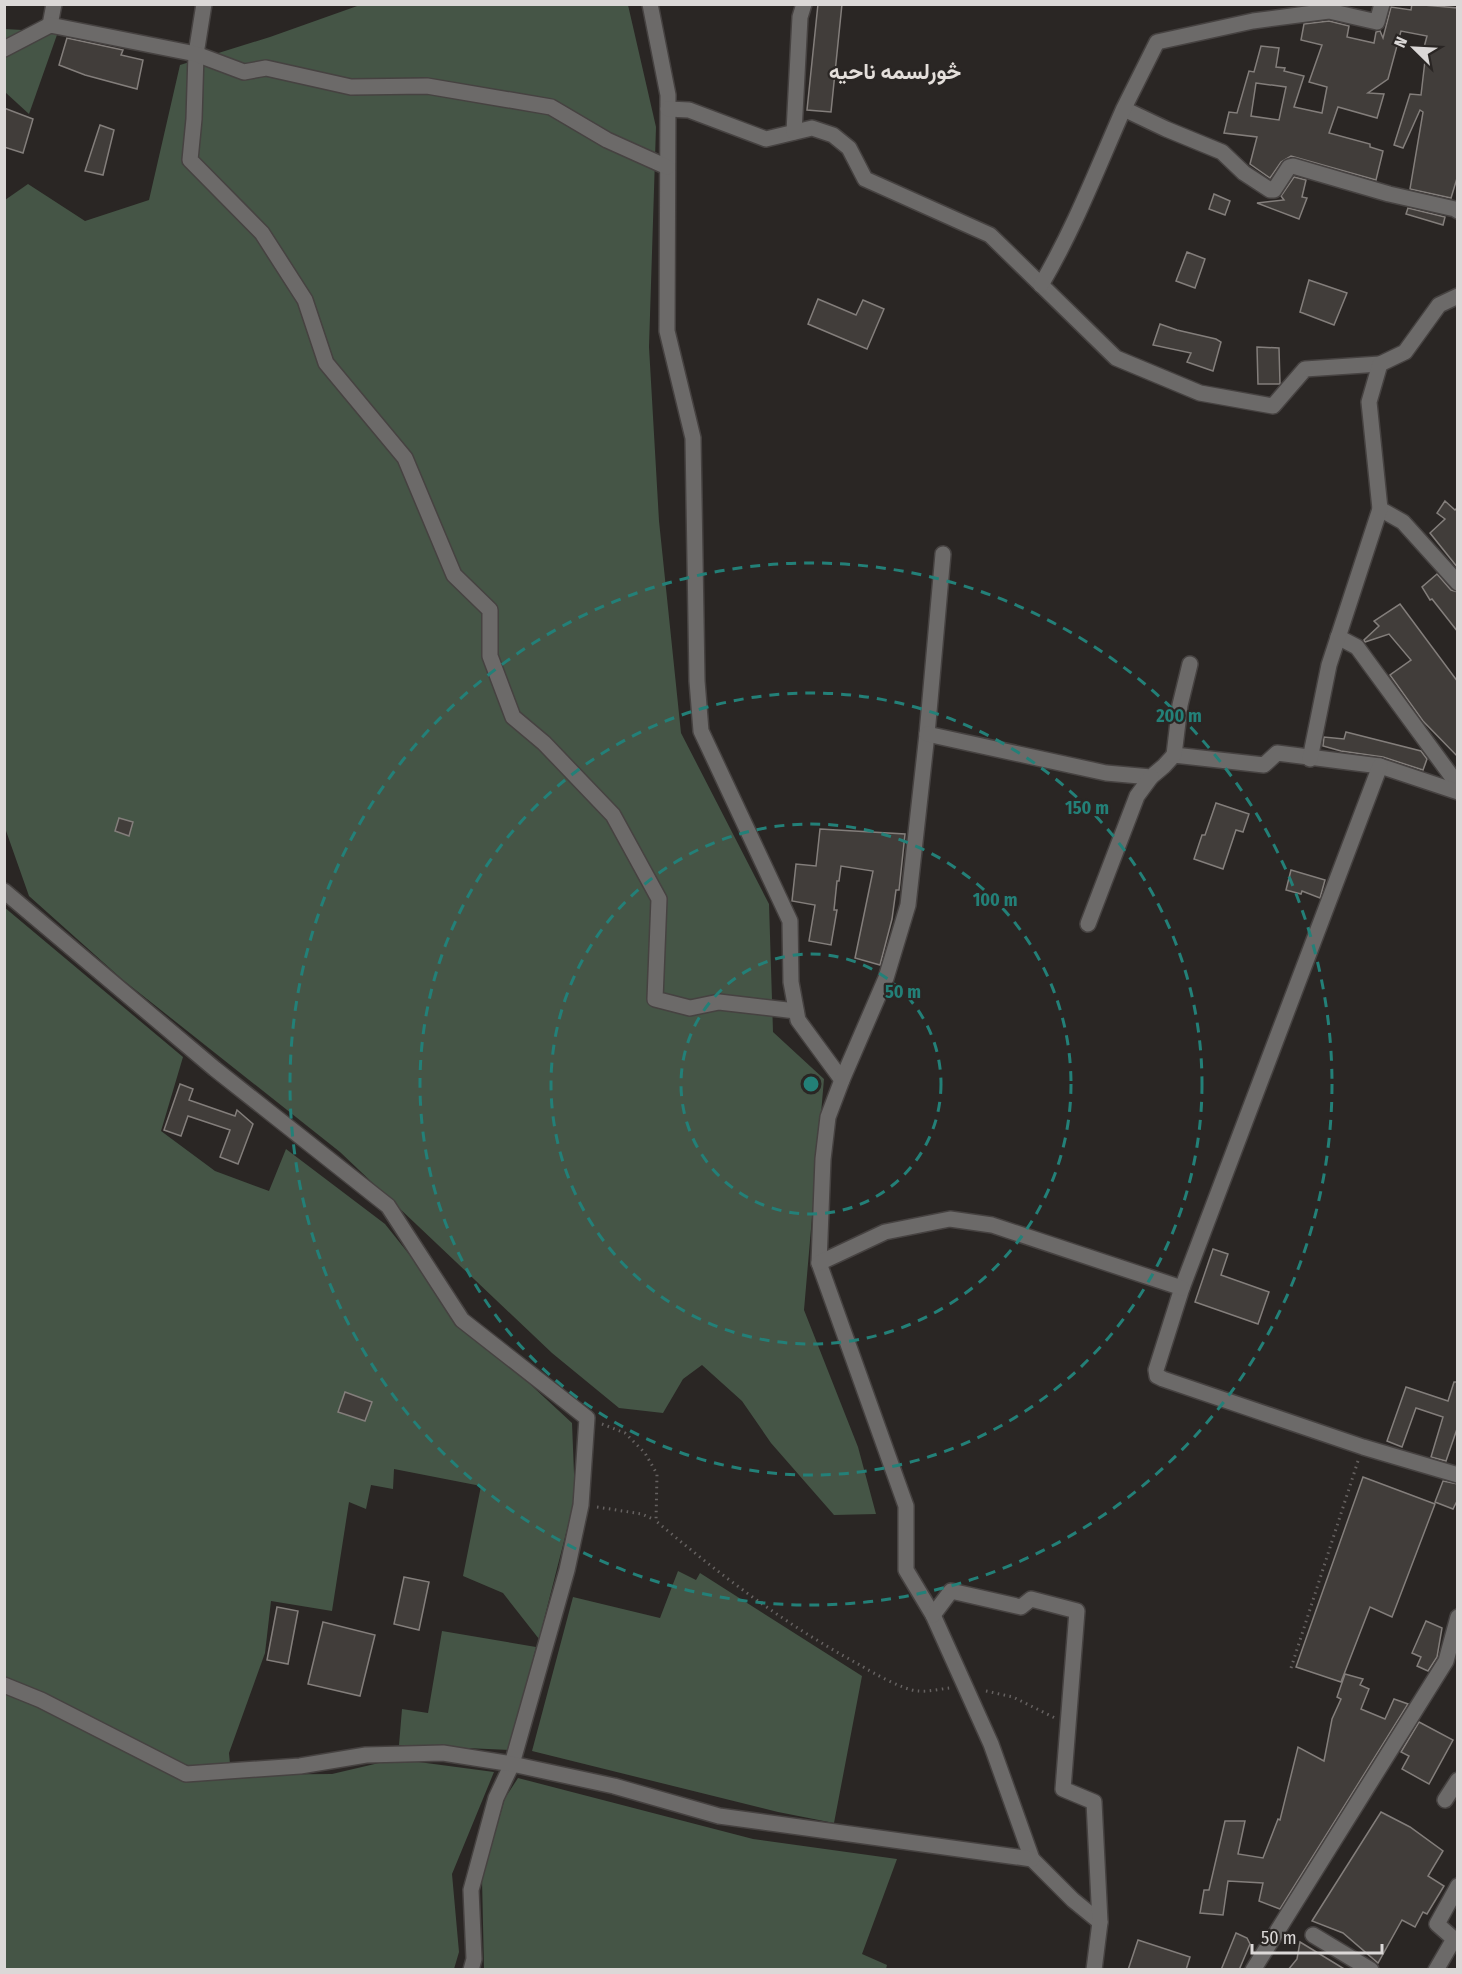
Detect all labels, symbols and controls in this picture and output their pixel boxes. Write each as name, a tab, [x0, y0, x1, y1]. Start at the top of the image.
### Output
north arrow	[1384, 18, 1444, 78]
text: N	[1390, 34, 1411, 50]
district label: څورلسمه ناحیه	[829, 58, 961, 85]
text: 200 m	[1155, 705, 1202, 727]
text: 150 m	[1065, 797, 1109, 819]
text: 100 m	[973, 889, 1017, 911]
text: 50 m	[885, 981, 921, 1003]
centre of rings	[801, 1074, 821, 1094]
scale bar	[1252, 1917, 1382, 1955]
text: 50 m	[1261, 1927, 1297, 1949]

